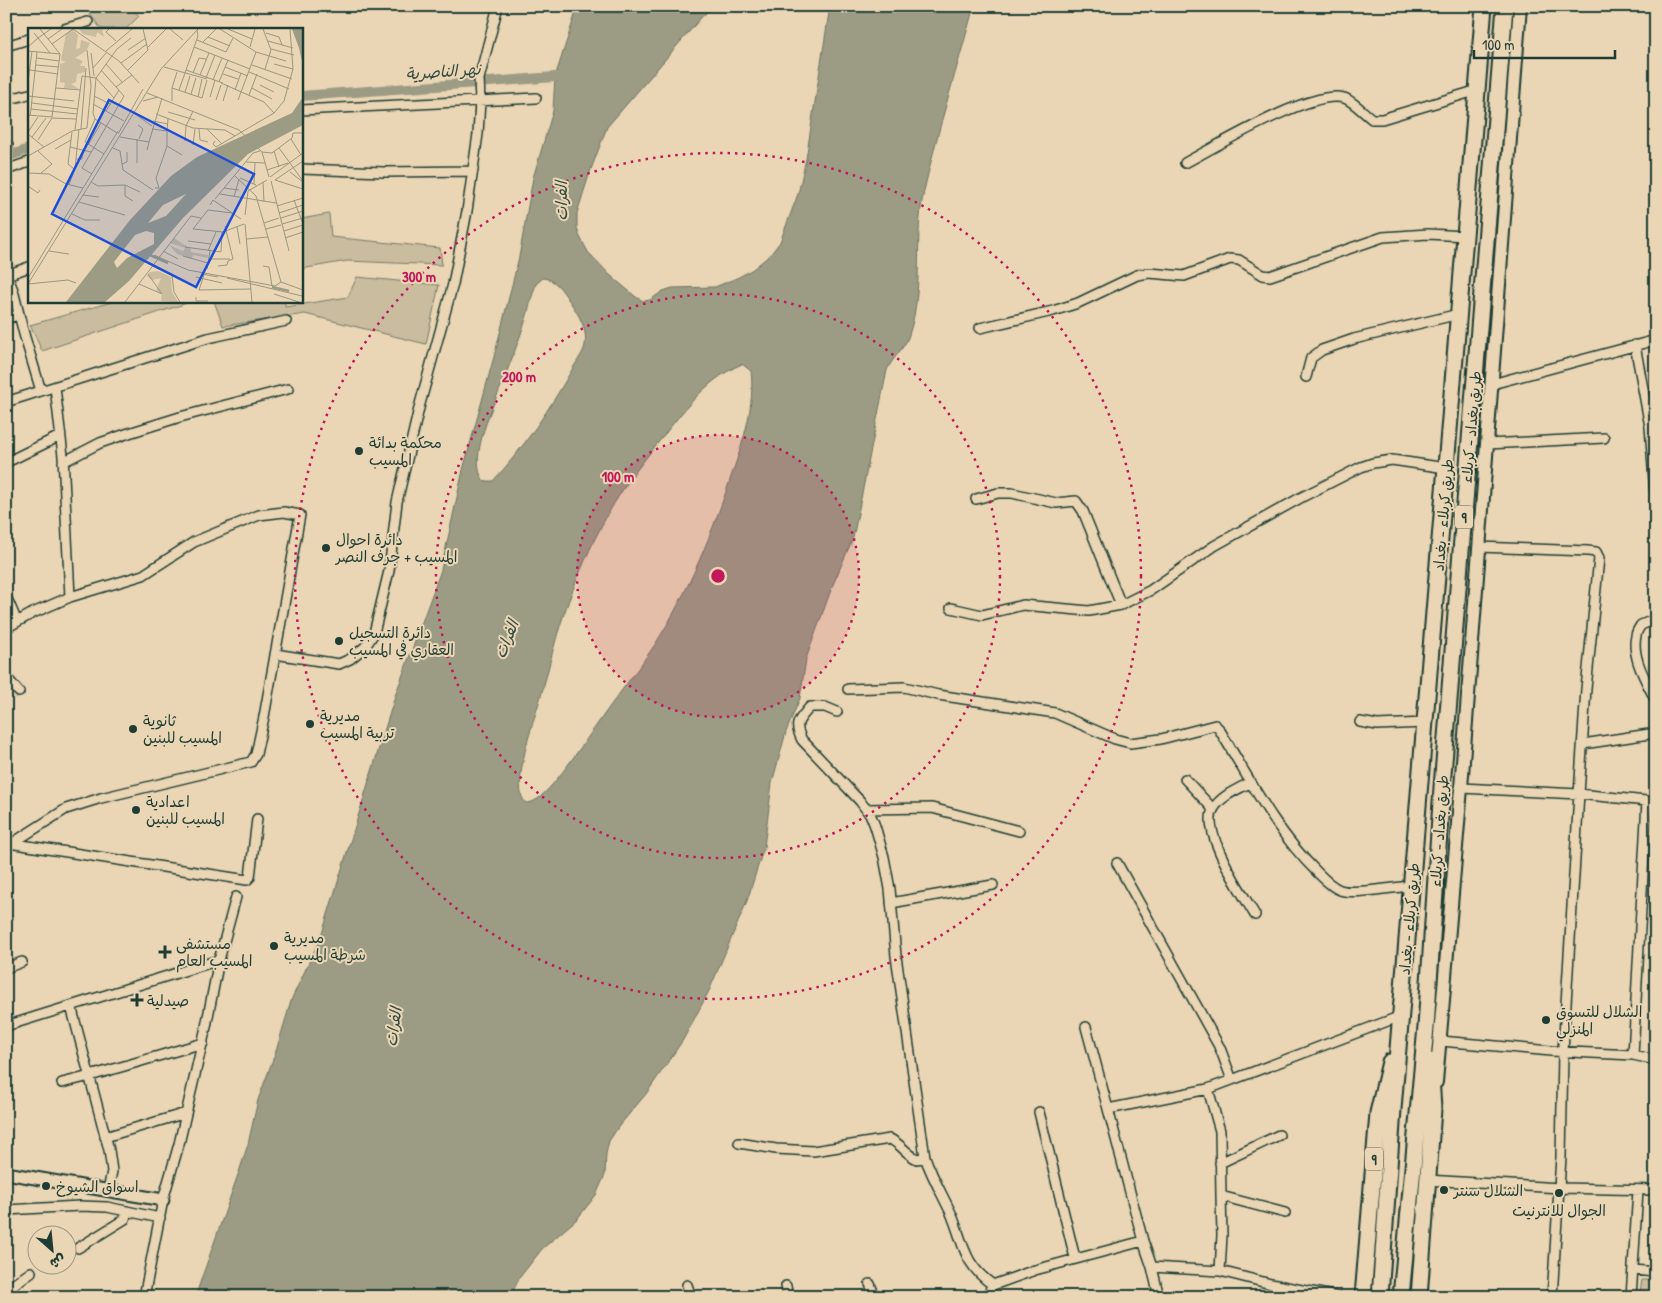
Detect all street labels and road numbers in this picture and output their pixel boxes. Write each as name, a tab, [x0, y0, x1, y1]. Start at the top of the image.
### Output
street label: طريق بغداد - كربلاء	[1456, 370, 1486, 484]
street label: طريق كربلاء - بغداد	[1428, 458, 1458, 572]
road number: 9	[1455, 506, 1473, 528]
street label: طريق بغداد - كربلاء	[1425, 774, 1453, 888]
street label: طريق كربلاء - بغداد	[1394, 862, 1424, 976]
road number: 9	[1365, 1148, 1383, 1170]

